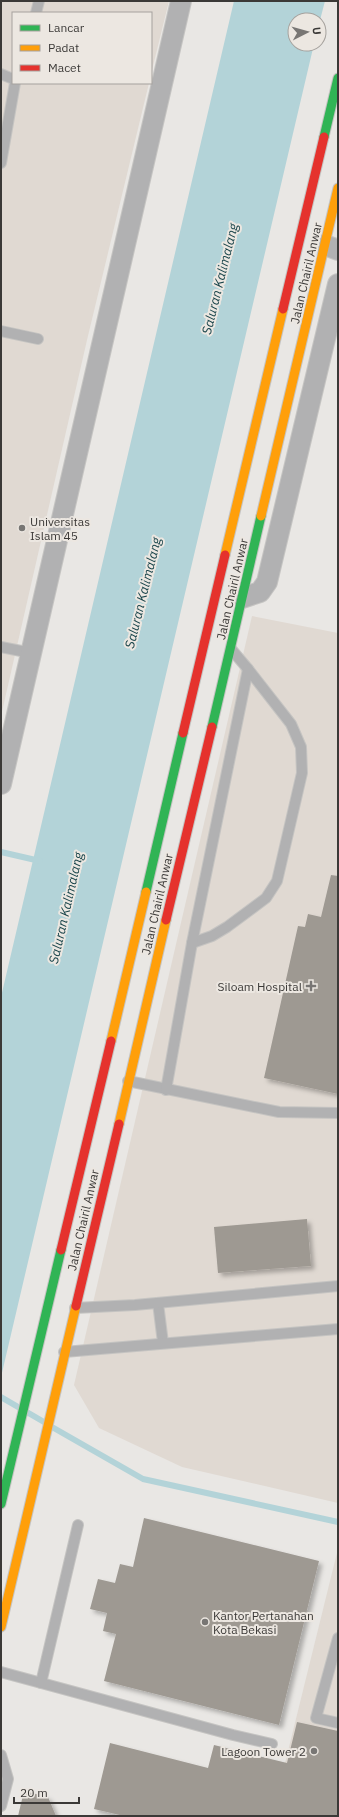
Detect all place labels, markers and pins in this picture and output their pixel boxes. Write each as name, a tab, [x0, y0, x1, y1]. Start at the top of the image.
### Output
place label: Universitas Islam 45	[30, 514, 90, 543]
marker: Universitas Islam 45	[17, 523, 27, 533]
place label: Siloam Hospital	[217, 979, 302, 994]
marker: Siloam Hospital	[305, 980, 317, 992]
place label: Kantor Pertanahan Kota Bekasi	[213, 1608, 314, 1637]
marker: Kantor Pertanahan Kota Bekasi	[200, 1617, 210, 1627]
place label: Lagoon Tower 2	[221, 1744, 306, 1759]
marker: Lagoon Tower 2	[309, 1746, 319, 1756]

